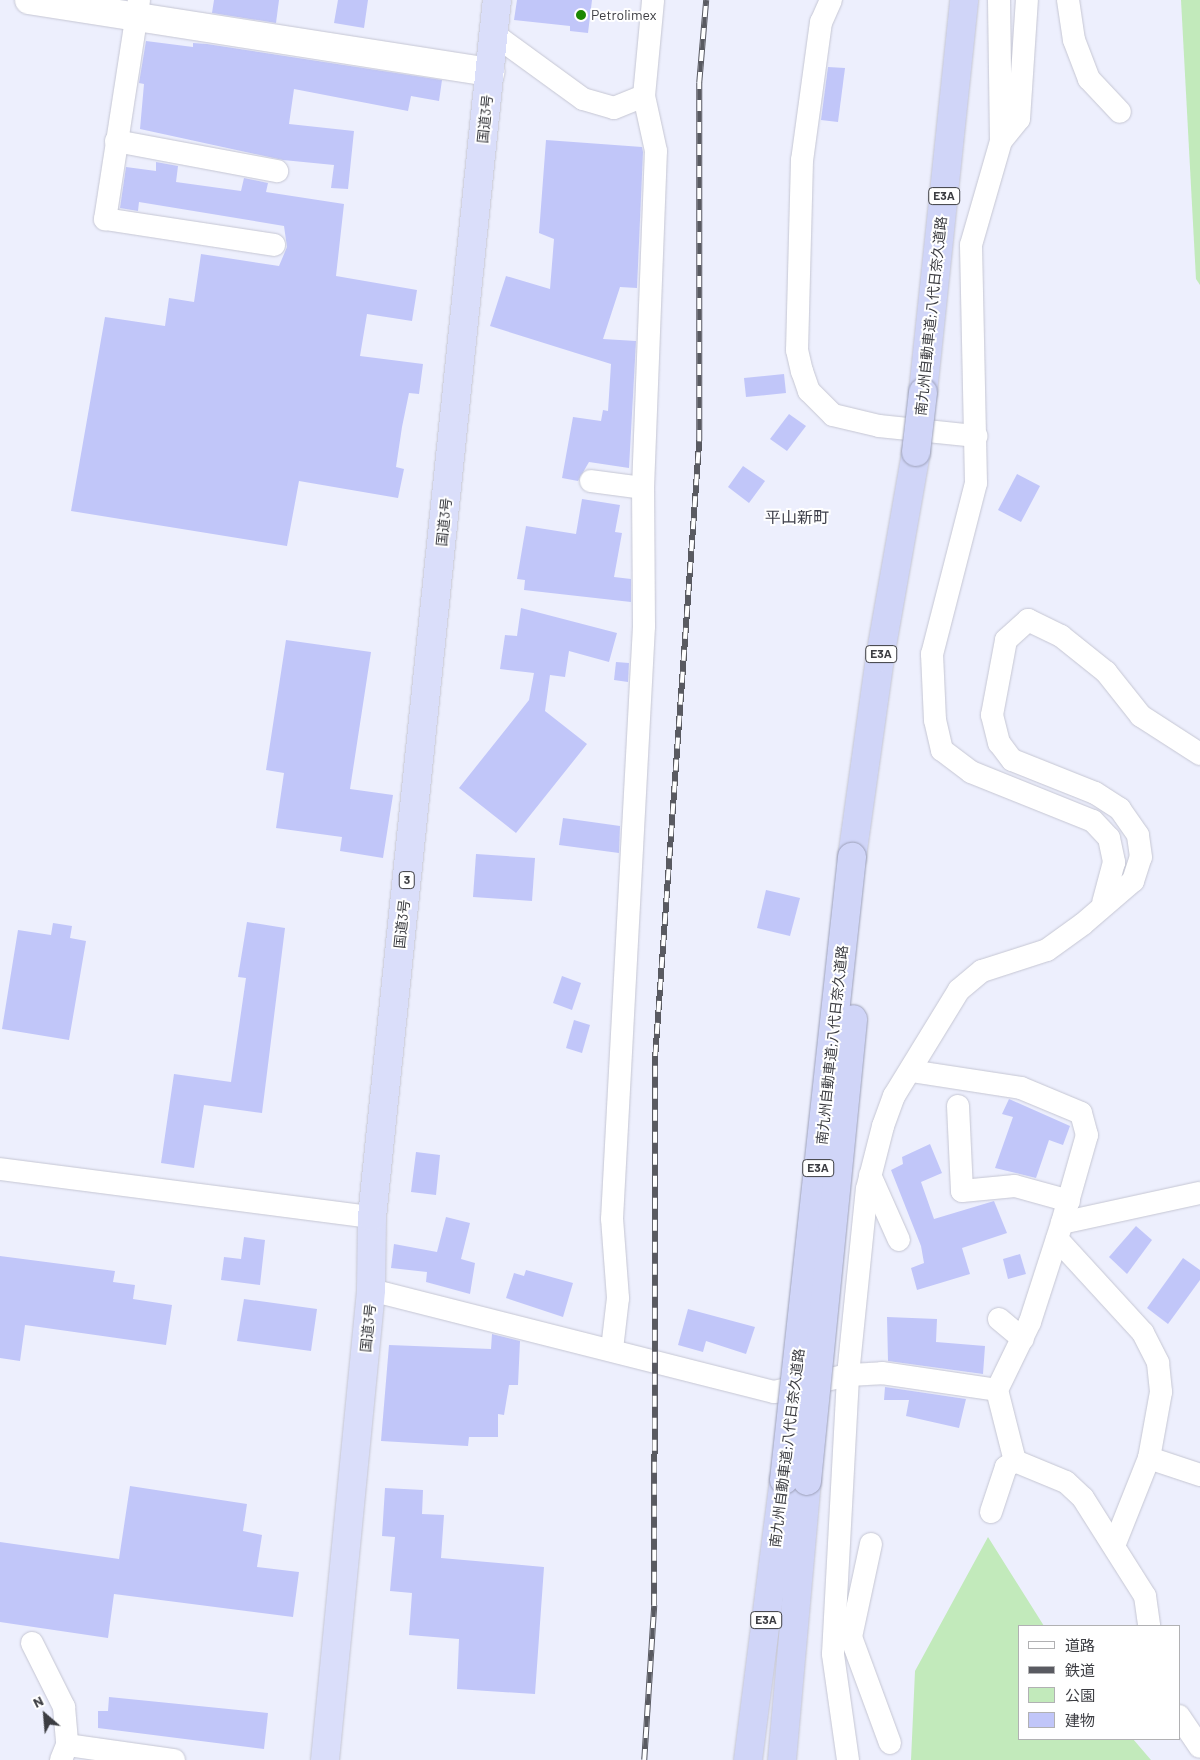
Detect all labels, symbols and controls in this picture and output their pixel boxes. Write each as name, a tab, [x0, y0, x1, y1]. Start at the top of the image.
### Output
place label: Petrolimex	[591, 7, 656, 23]
marker: Petrolimex	[575, 9, 587, 21]
street label: 国道3号	[474, 94, 496, 144]
road number: E3A	[928, 187, 960, 206]
street label: 南九州自動車道;八代日奈久道路	[912, 215, 950, 417]
street label: 国道3号	[433, 497, 455, 547]
district label: 平山新町	[765, 507, 829, 527]
road number: E3A	[865, 644, 897, 664]
road number: 3	[398, 870, 416, 890]
street label: 国道3号	[391, 899, 413, 949]
street label: 南九州自動車道;八代日奈久道路	[813, 944, 851, 1146]
road number: E3A	[802, 1158, 834, 1178]
street label: 国道3号	[357, 1303, 379, 1353]
street label: 南九州自動車道;八代日奈久道路	[766, 1348, 808, 1548]
road number: E3A	[750, 1610, 782, 1630]
legend	[1018, 1625, 1180, 1740]
text: 道路	[1065, 1636, 1095, 1654]
text: 鉄道	[1065, 1661, 1095, 1679]
text: 公園	[1065, 1686, 1095, 1704]
north arrow	[20, 1690, 70, 1740]
text: N	[30, 1692, 46, 1711]
text: 建物	[1065, 1711, 1095, 1729]

